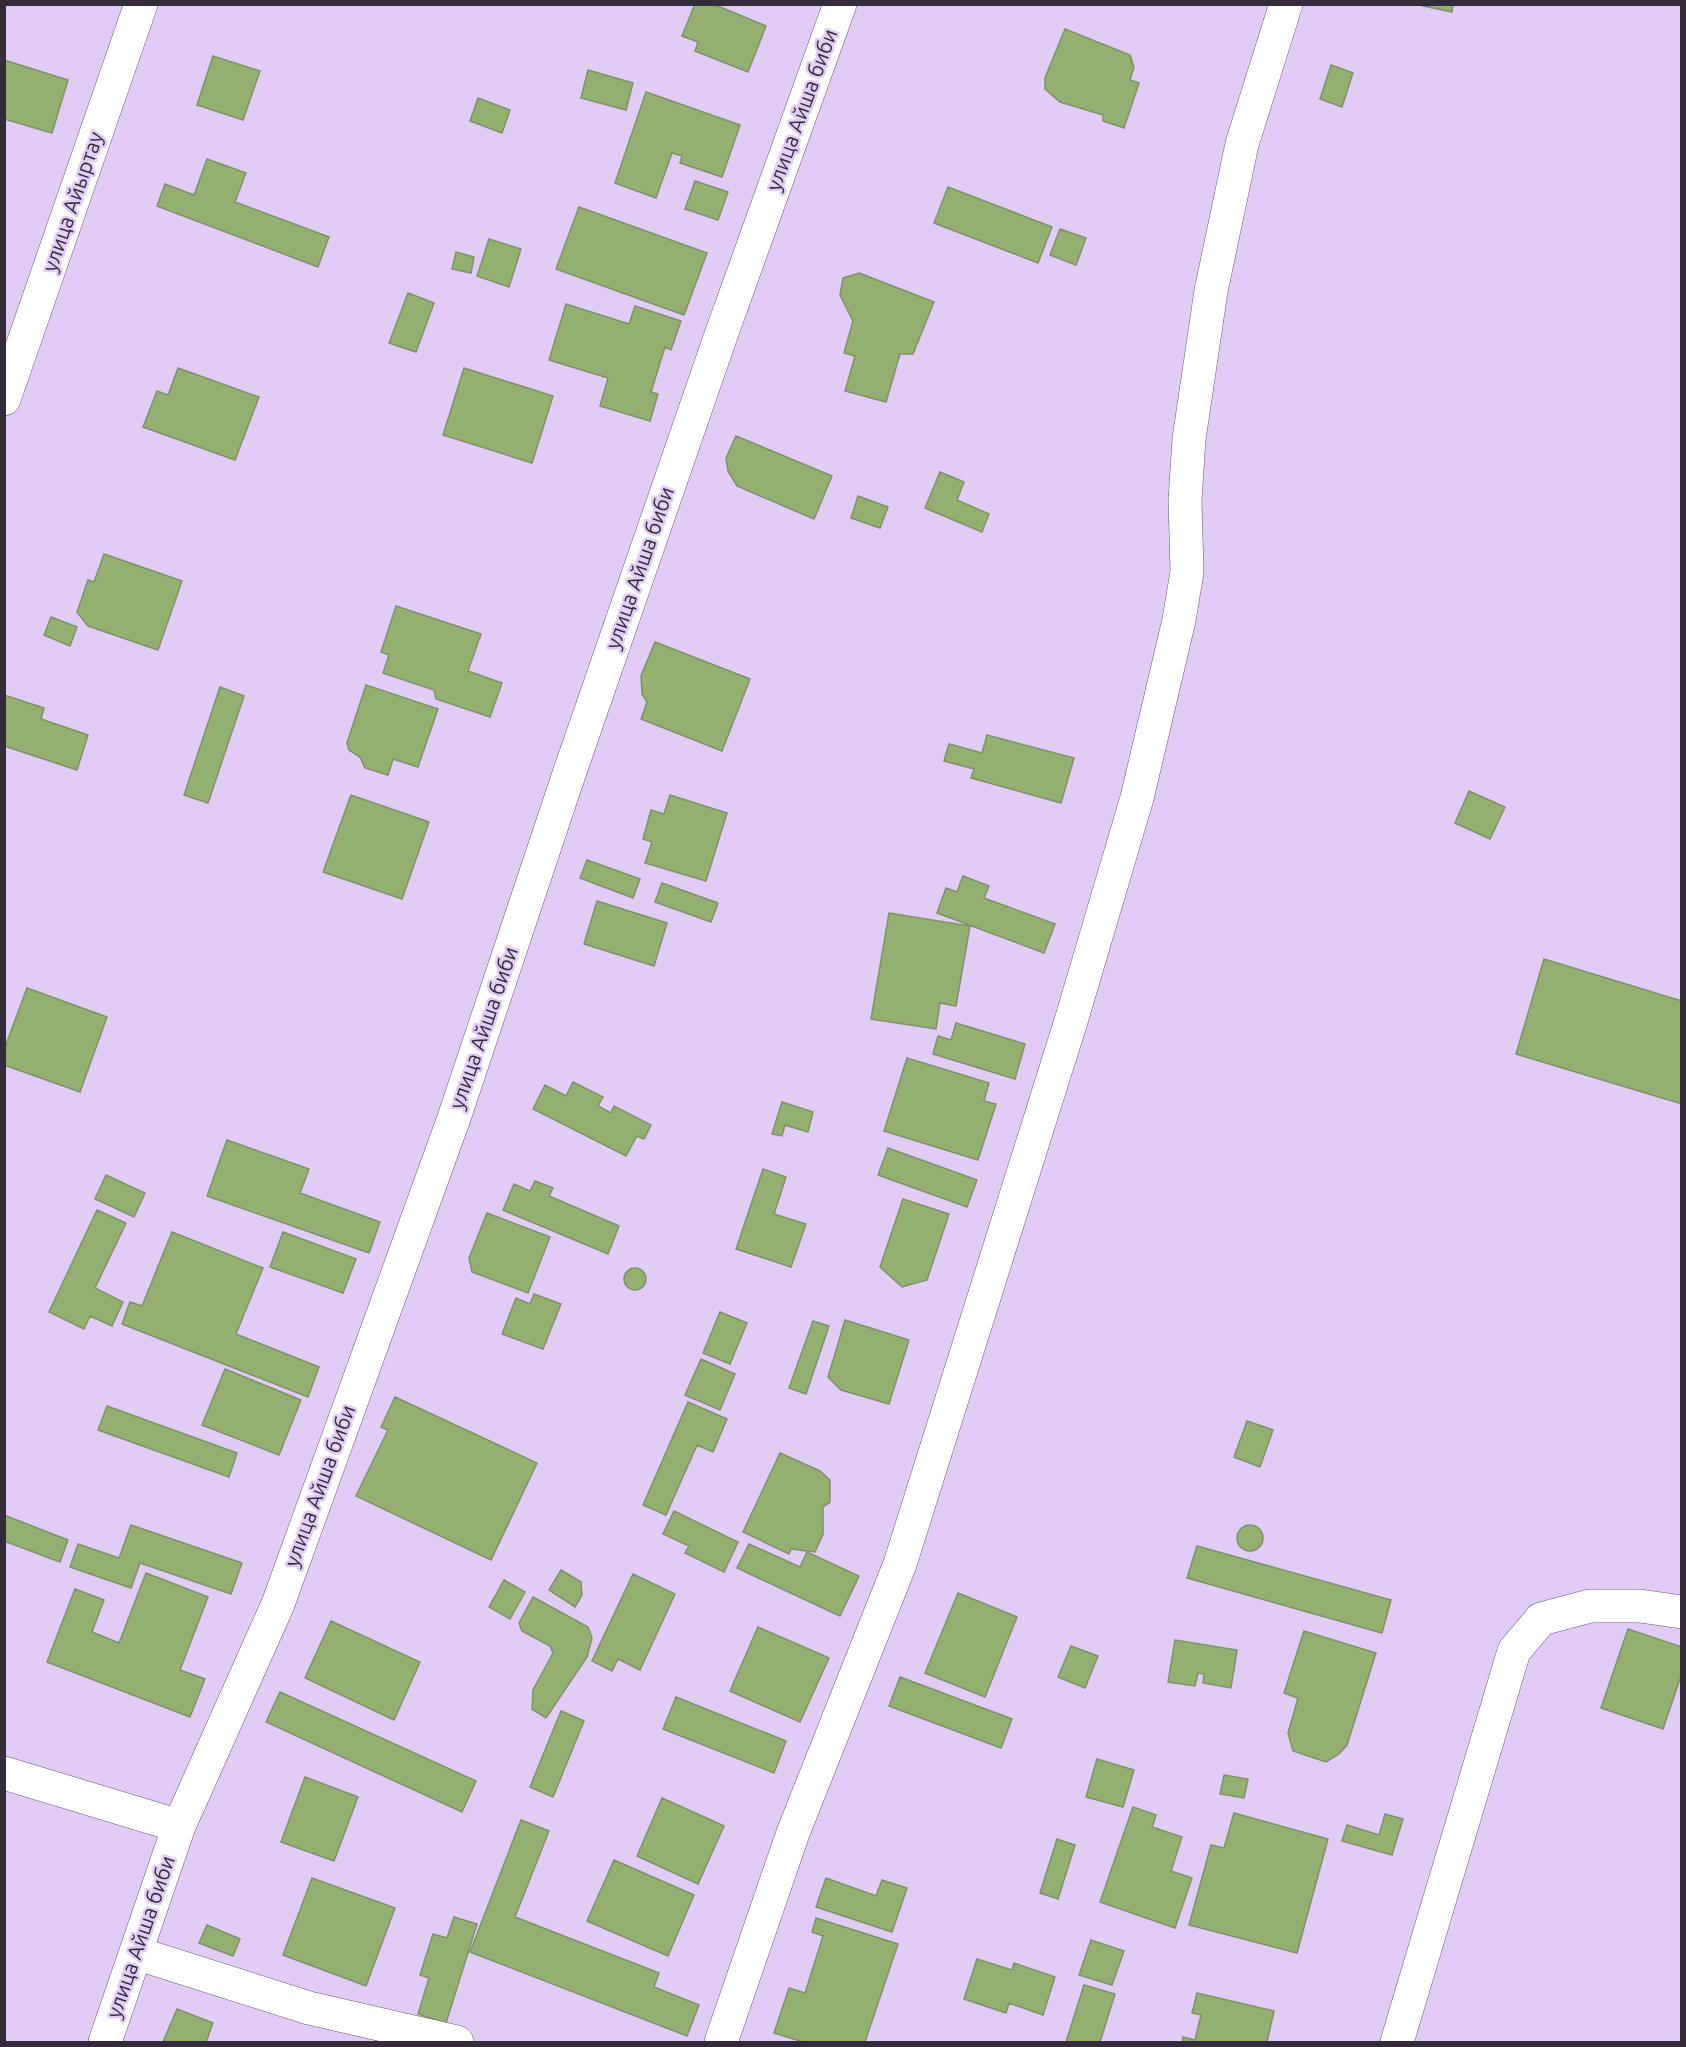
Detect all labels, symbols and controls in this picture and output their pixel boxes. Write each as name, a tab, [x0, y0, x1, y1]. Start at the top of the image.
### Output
street label: улица Айша биби	[761, 25, 841, 194]
street label: улица Айыртау	[37, 128, 107, 275]
street label: улица Айша биби	[600, 483, 678, 652]
street label: улица Айша биби	[444, 943, 522, 1112]
street label: улица Айша биби	[279, 1401, 359, 1570]
street label: улица Айша биби	[101, 1852, 179, 2021]

